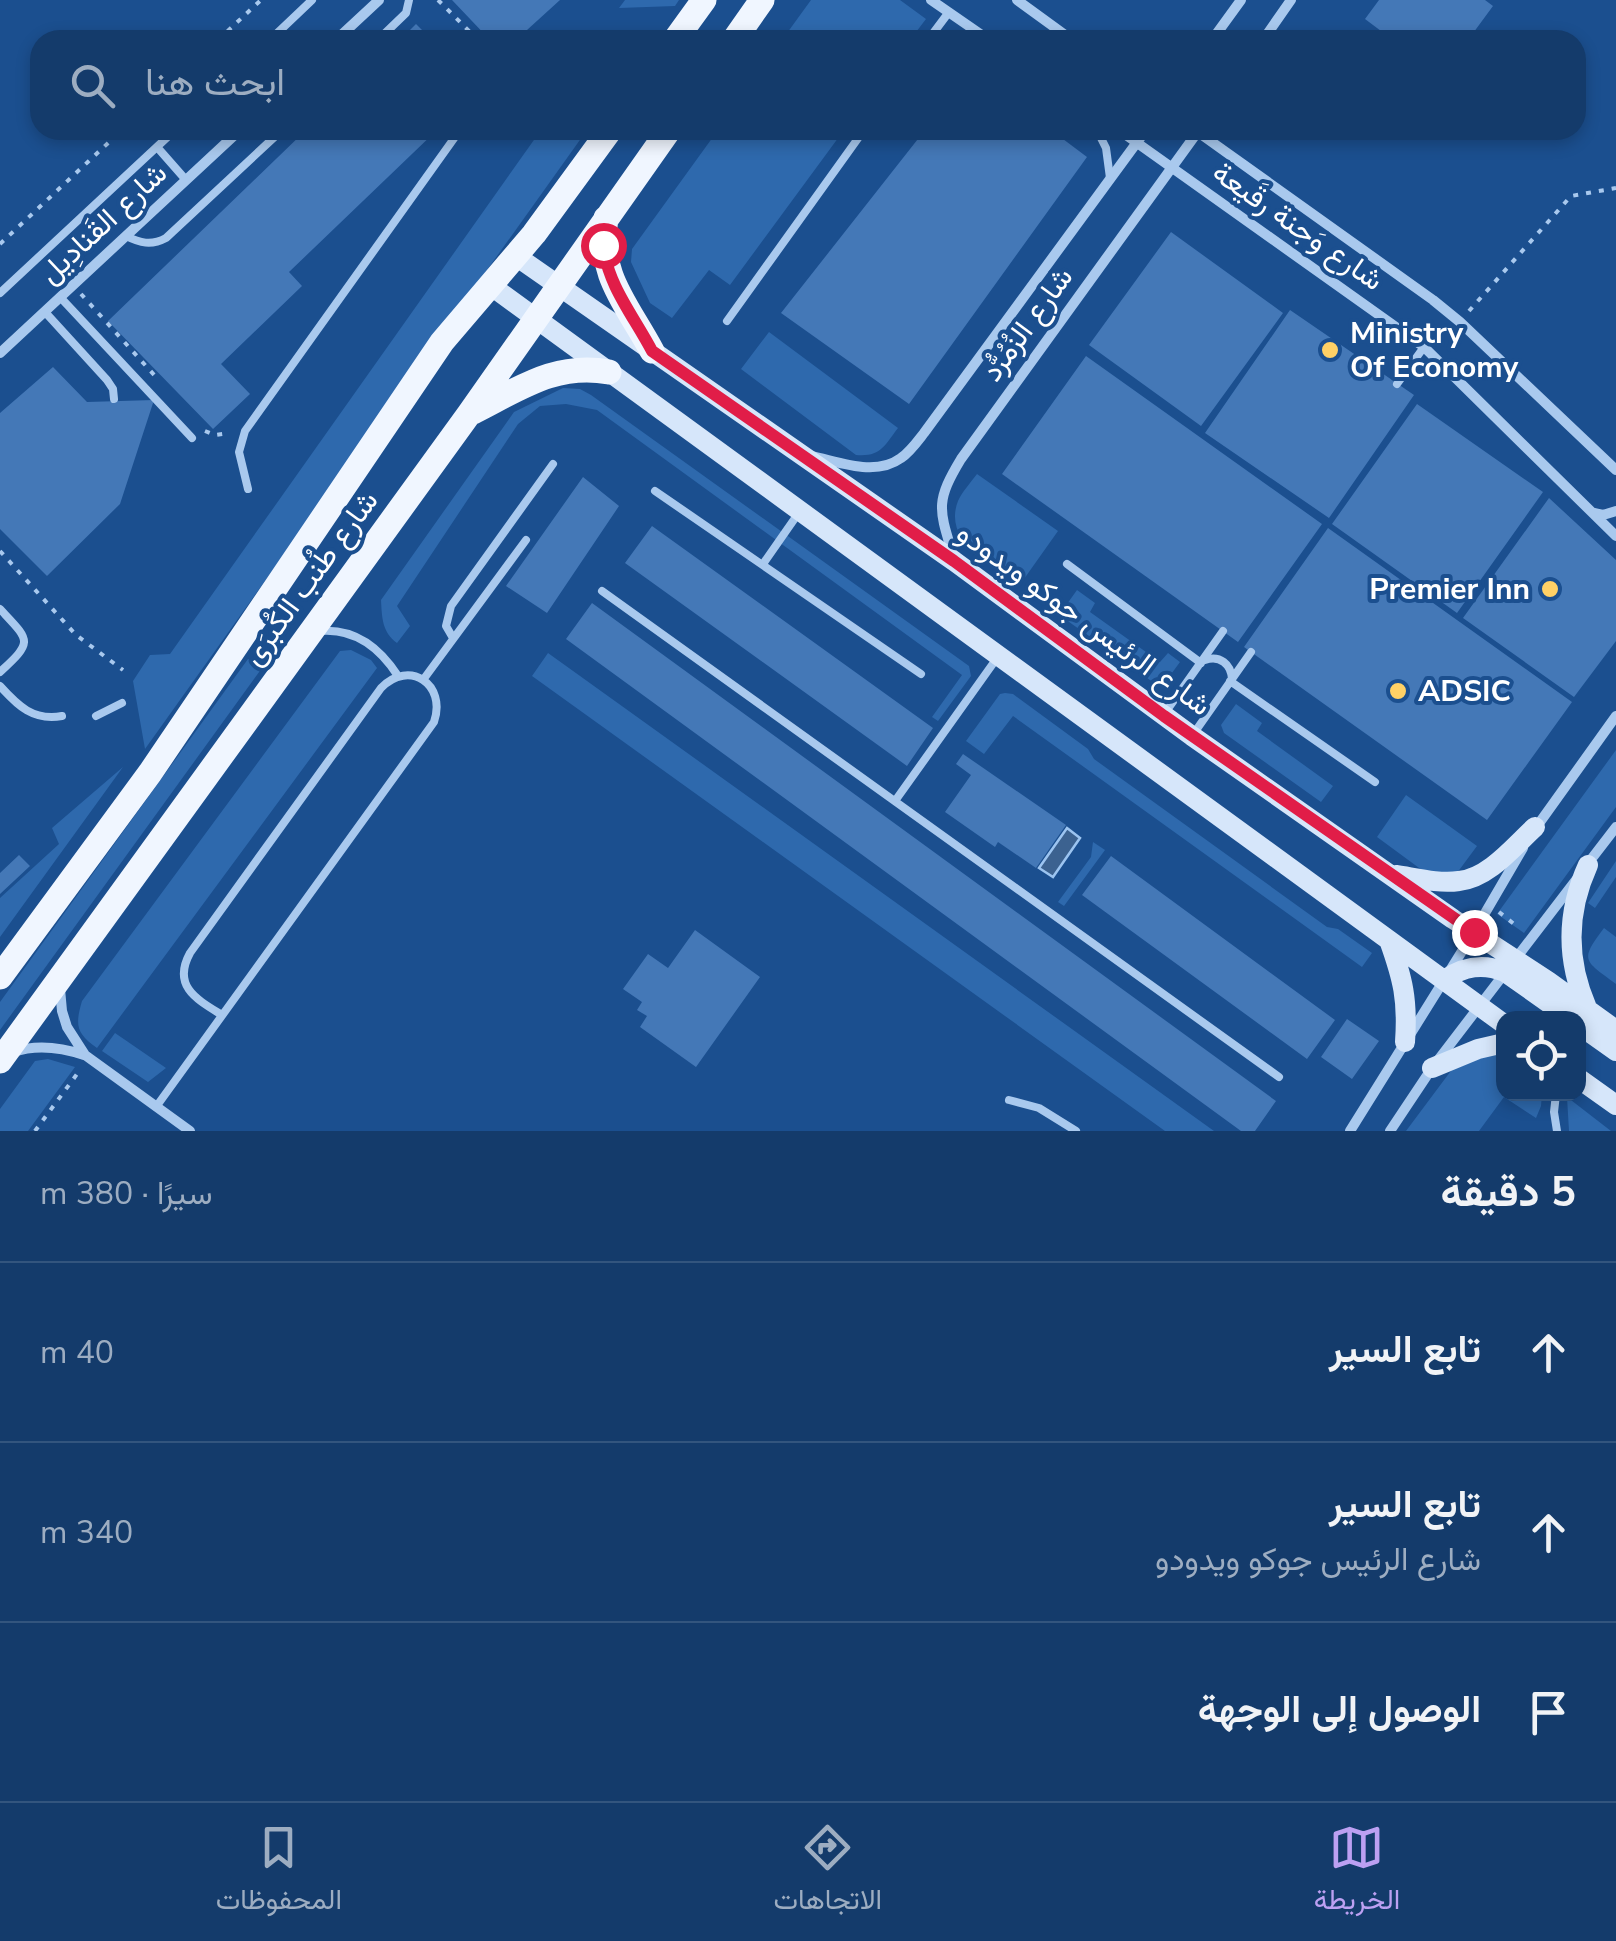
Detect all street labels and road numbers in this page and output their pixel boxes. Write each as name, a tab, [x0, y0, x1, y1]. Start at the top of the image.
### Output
street label: شارع وَجنة رقَيعة	[1204, 152, 1392, 301]
street label: شارع القَنادِيل	[30, 153, 176, 293]
street label: شارع الزُمُرُّد	[972, 259, 1083, 390]
street label: شارع طُنب الكُبرَى	[233, 482, 388, 674]
street label: شارع الرئيس جوكو ويدودو	[948, 513, 1219, 726]

